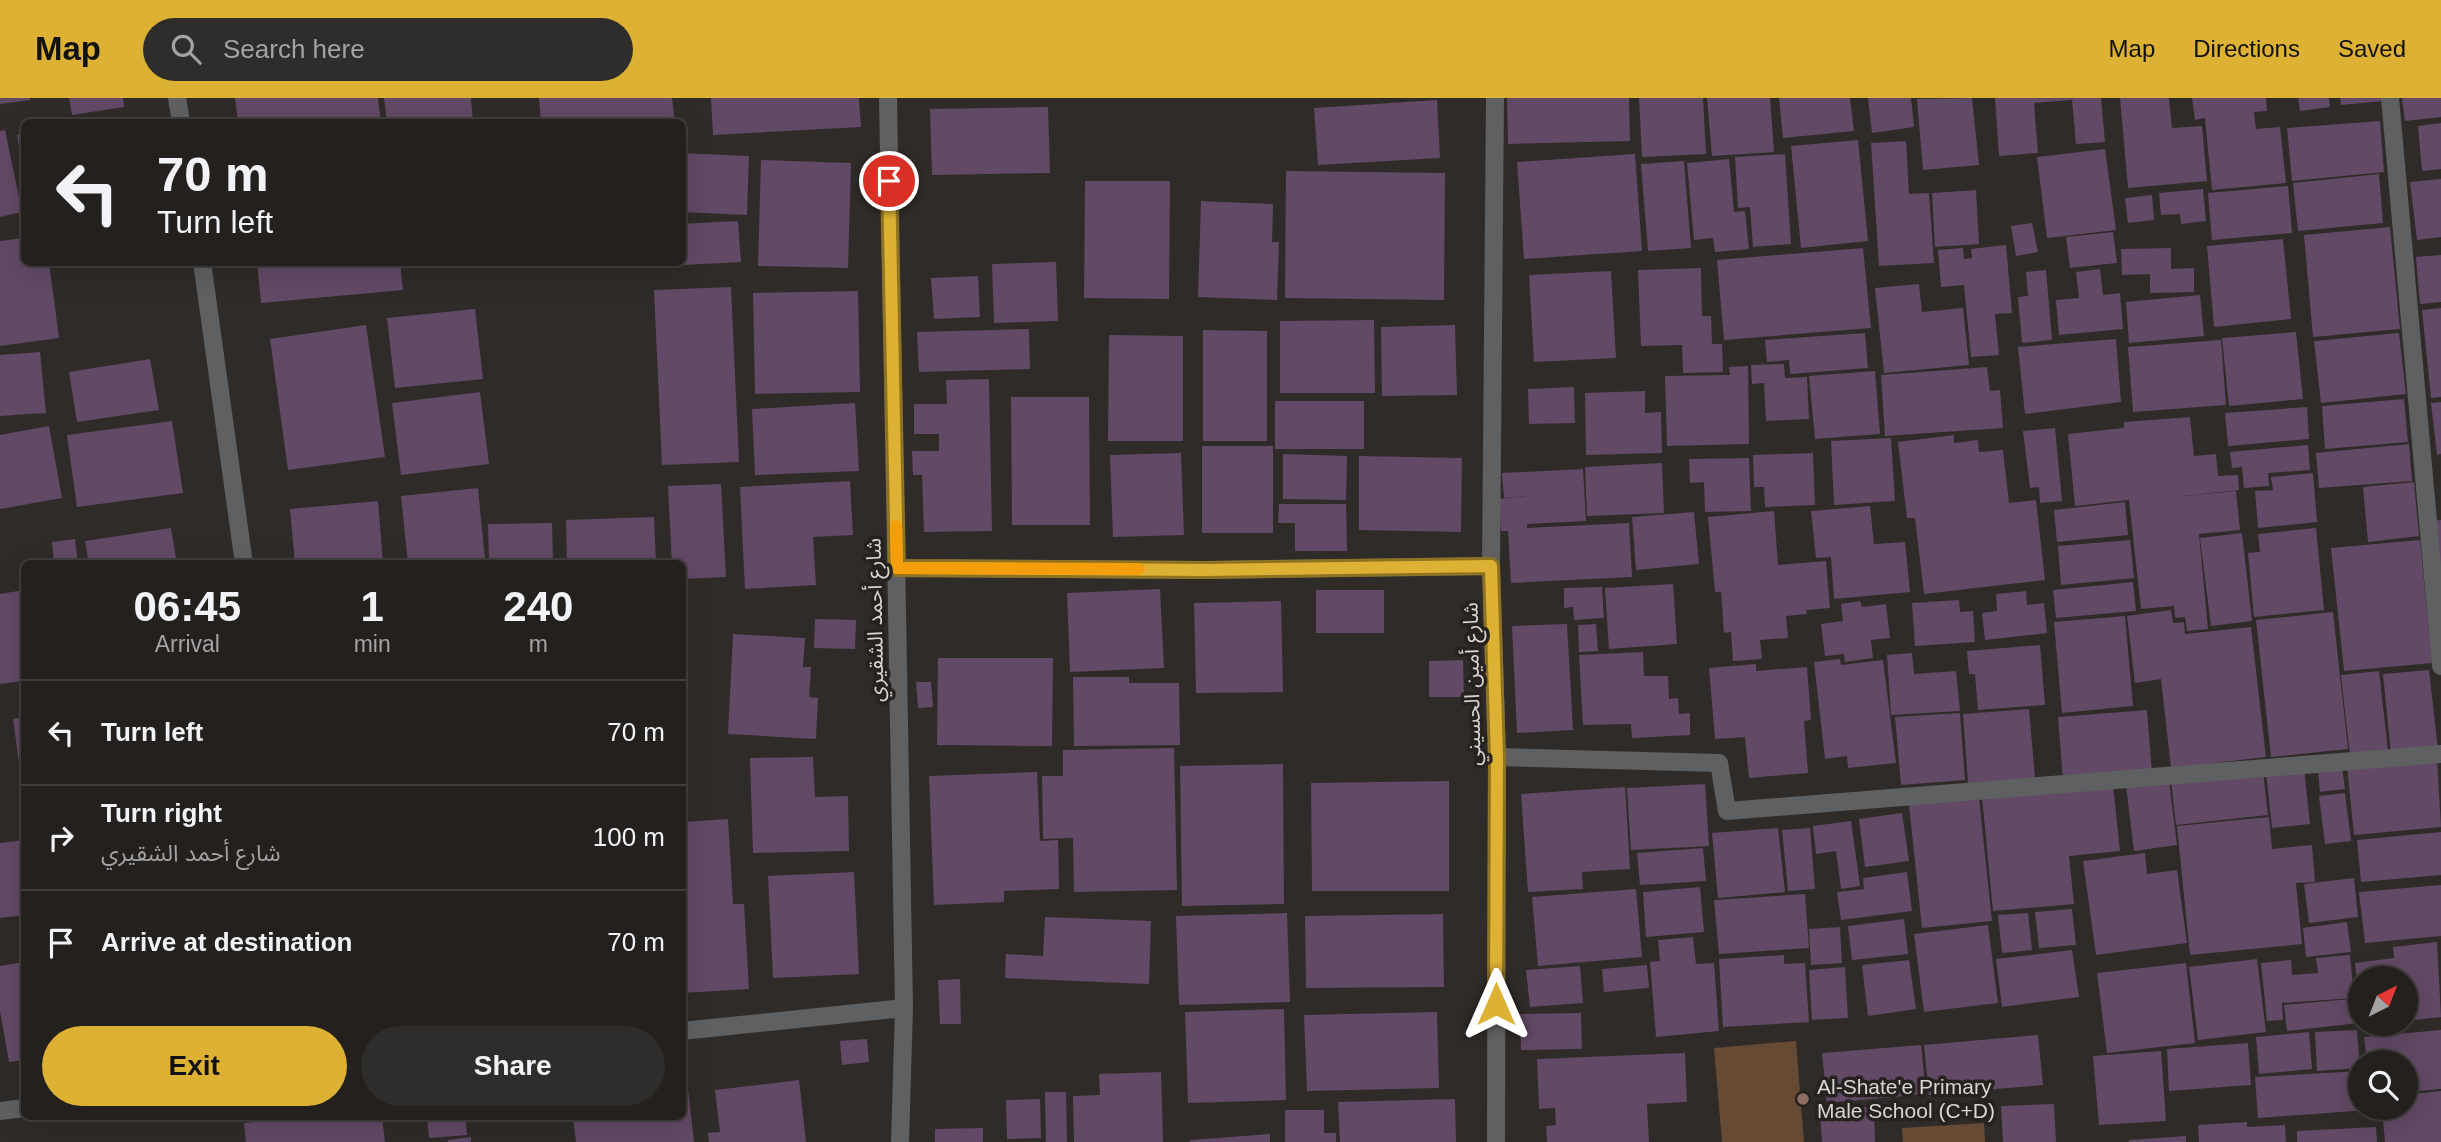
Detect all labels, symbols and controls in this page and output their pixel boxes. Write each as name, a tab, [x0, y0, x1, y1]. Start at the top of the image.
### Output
search box	[143, 18, 633, 81]
text: Map	[35, 30, 101, 67]
icon: search	[167, 30, 205, 68]
text: Search here	[223, 34, 365, 64]
text: Map	[2109, 35, 2155, 62]
text: Directions	[2193, 35, 2300, 62]
text: Saved	[2338, 35, 2406, 62]
icon: left	[42, 147, 133, 238]
text: 70 m	[157, 147, 269, 201]
pin	[859, 151, 919, 211]
icon: arrive	[870, 162, 908, 200]
text: Turn left	[157, 204, 273, 240]
street label: شارع أحمد الشقيري	[861, 538, 892, 702]
text: 06:45	[134, 583, 241, 630]
text: 1	[360, 583, 384, 630]
text: 240	[503, 583, 573, 630]
street label: شارع أمين الحسيني	[1458, 602, 1489, 766]
text: Arrival	[155, 631, 220, 657]
text: min	[354, 631, 391, 657]
text: m	[529, 631, 548, 657]
icon: left	[42, 714, 80, 752]
text: Turn left	[101, 717, 203, 747]
text: 70 m	[607, 717, 665, 747]
text: Turn right	[101, 798, 222, 828]
icon: right	[42, 819, 80, 857]
text: 100 m	[593, 822, 665, 852]
text: شارع أحمد الشقيري	[101, 840, 281, 866]
icon: arrive	[42, 924, 80, 962]
text: Arrive at destination	[101, 927, 352, 957]
text: 70 m	[607, 927, 665, 957]
north arrow	[2348, 966, 2418, 1036]
map controls	[2348, 966, 2418, 1120]
position arrow	[1459, 967, 1533, 1041]
button: Exit	[42, 1026, 347, 1106]
button: Share	[361, 1026, 665, 1106]
button: search	[2348, 1050, 2418, 1120]
place label: Al-Shate'e Primary Male School (C+D)	[1817, 1075, 1995, 1122]
marker: Al-Shate'e Primary Male School (C+D)	[1795, 1091, 1811, 1107]

